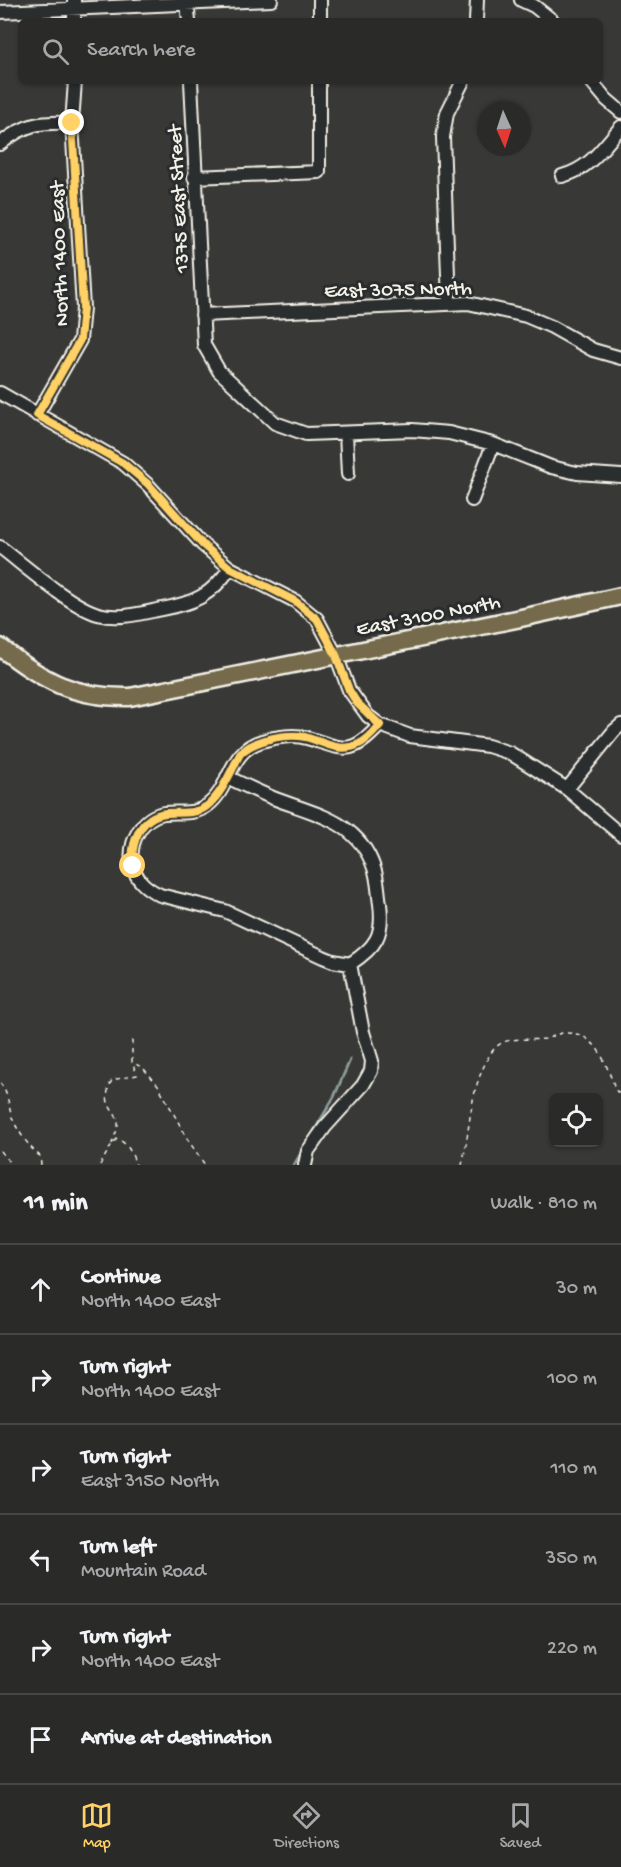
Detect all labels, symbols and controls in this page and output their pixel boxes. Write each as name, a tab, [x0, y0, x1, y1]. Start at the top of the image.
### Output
search box	[18, 18, 603, 84]
icon: search	[39, 35, 72, 68]
text: Search here	[87, 38, 195, 64]
north arrow	[477, 102, 531, 156]
route end	[58, 109, 84, 135]
street label: 1375 East Street	[164, 122, 197, 275]
street label: North 1400 East	[46, 178, 77, 327]
street label: East 3075 North	[324, 278, 472, 305]
street label: East 3100 North	[355, 591, 503, 644]
route start	[119, 852, 145, 878]
map controls	[549, 1093, 603, 1147]
button: locate	[549, 1093, 603, 1147]
text: 11 min	[24, 1189, 88, 1220]
text: Walk · 810 m	[490, 1193, 597, 1216]
text: Continue	[81, 1265, 161, 1291]
icon: ahead	[24, 1273, 57, 1306]
text: 30 m	[556, 1278, 597, 1301]
text: North 1400 East	[81, 1291, 219, 1314]
text: Turn right	[81, 1355, 169, 1381]
icon: right	[24, 1363, 57, 1396]
text: 100 m	[547, 1368, 597, 1391]
text: North 1400 East	[81, 1381, 219, 1404]
text: Turn right	[81, 1445, 169, 1471]
icon: right	[24, 1453, 57, 1486]
text: 110 m	[551, 1458, 597, 1481]
text: East 3150 North	[81, 1471, 219, 1494]
text: Turn left	[81, 1535, 155, 1561]
icon: left	[24, 1543, 57, 1576]
text: 350 m	[546, 1548, 597, 1571]
text: Mountain Road	[81, 1561, 206, 1584]
text: Turn right	[81, 1625, 169, 1651]
icon: right	[24, 1633, 57, 1666]
text: 220 m	[547, 1638, 597, 1661]
text: North 1400 East	[81, 1651, 219, 1674]
icon: arrive	[24, 1723, 57, 1756]
text: Arrive at destination	[81, 1726, 271, 1752]
tab: Map	[80, 1799, 113, 1854]
tab: Directions	[274, 1799, 339, 1854]
tab: Saved	[500, 1799, 541, 1854]

